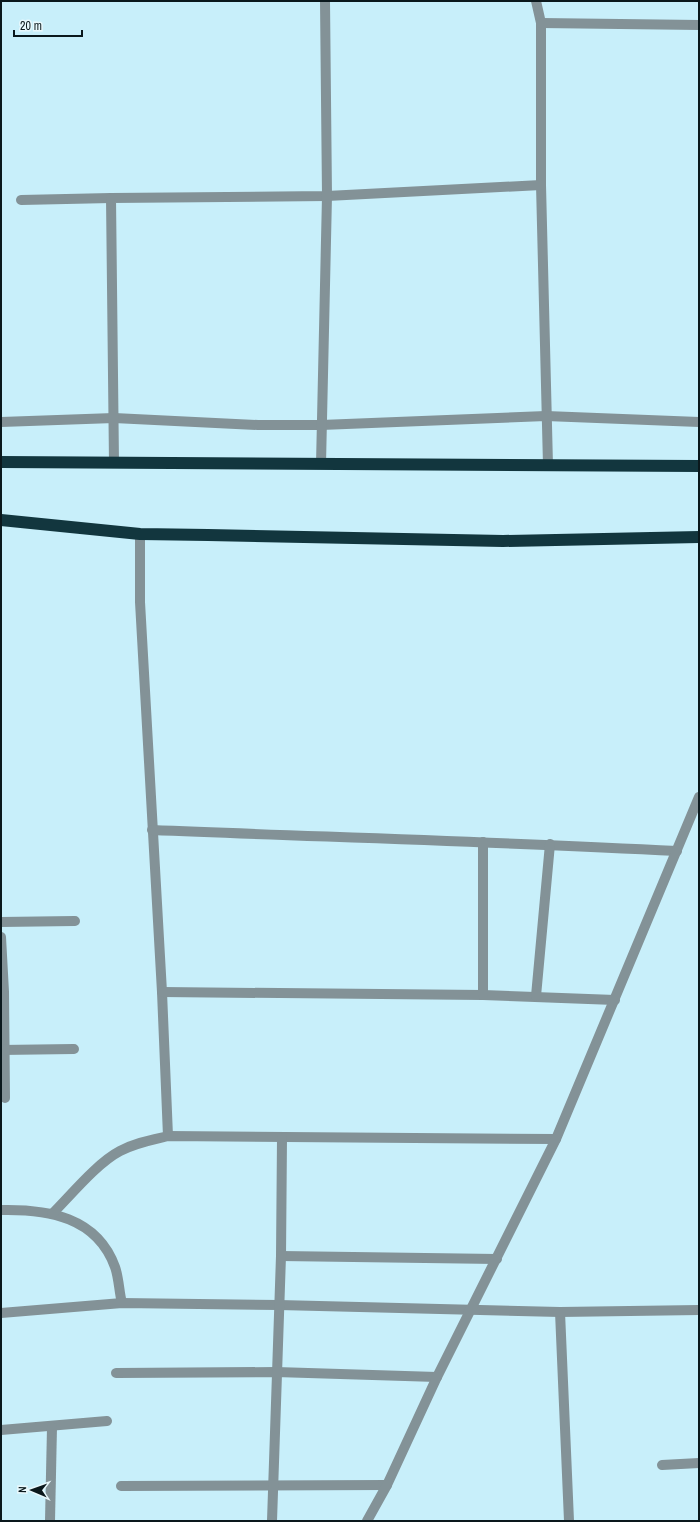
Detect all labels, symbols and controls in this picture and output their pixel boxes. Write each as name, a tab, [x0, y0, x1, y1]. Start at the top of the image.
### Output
scale bar	[14, 12, 82, 38]
text: 20 m	[20, 18, 42, 34]
north arrow	[12, 1470, 52, 1510]
text: N	[15, 1486, 29, 1493]

